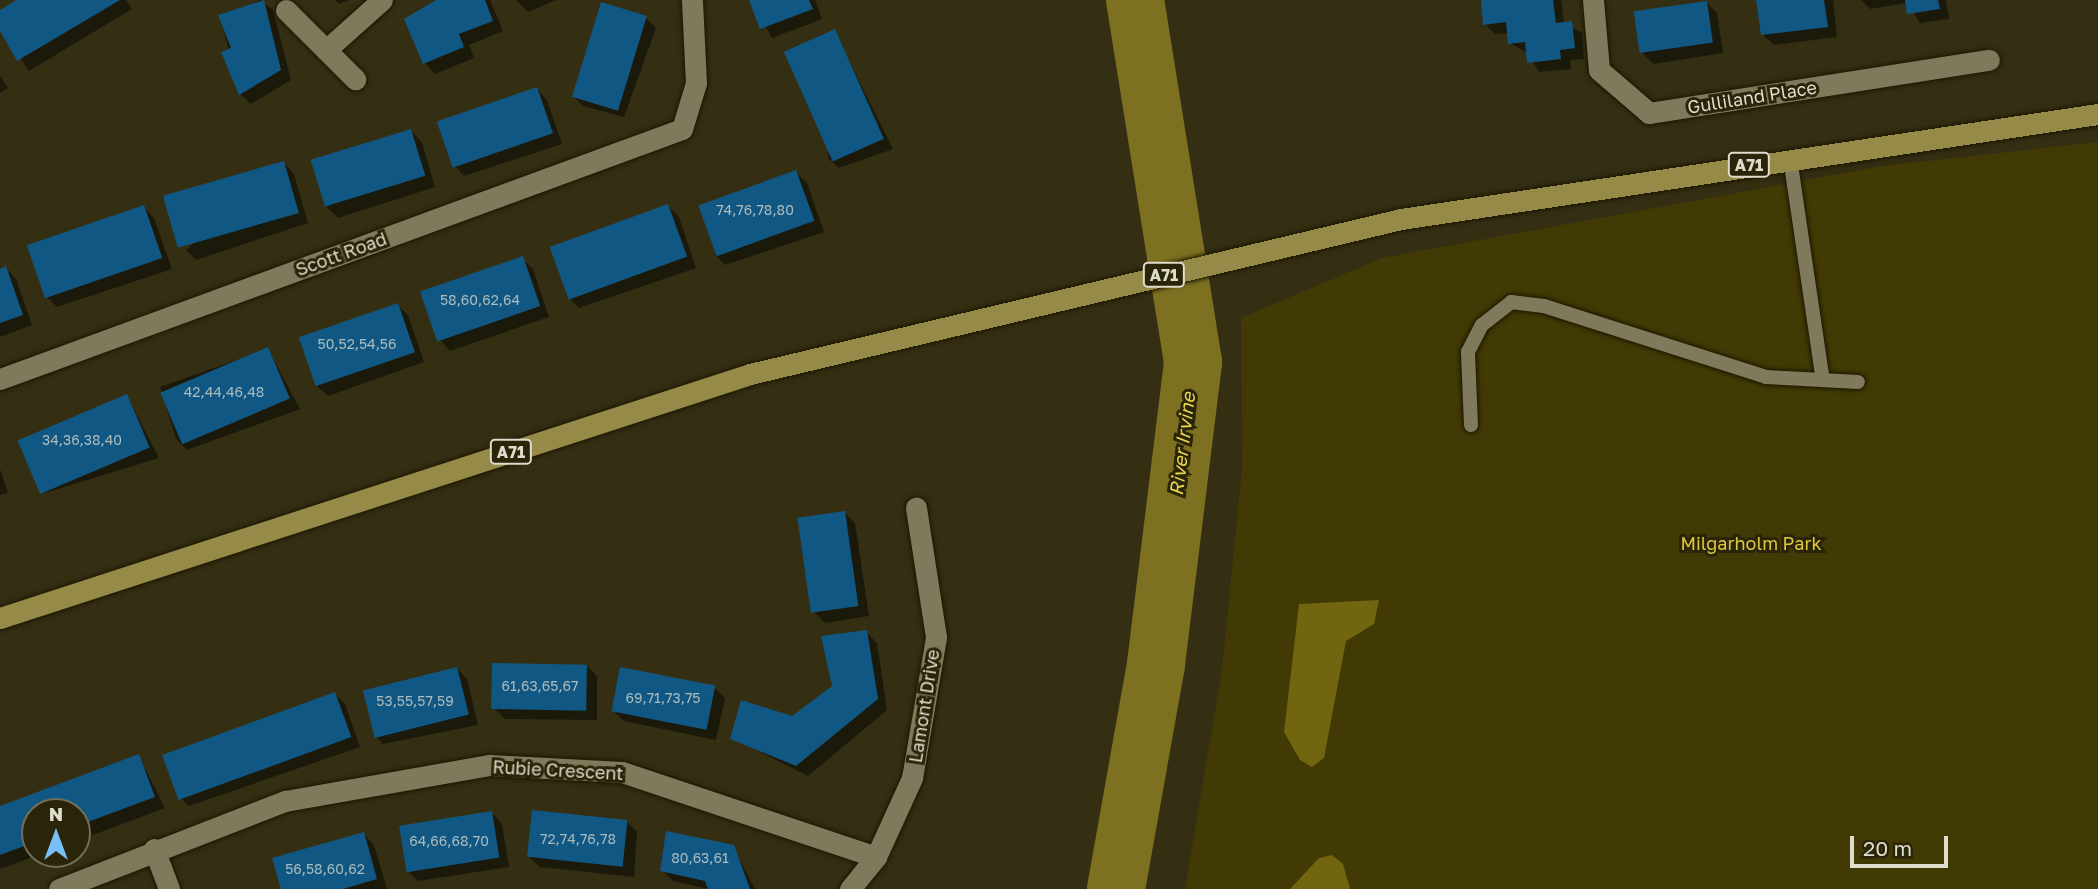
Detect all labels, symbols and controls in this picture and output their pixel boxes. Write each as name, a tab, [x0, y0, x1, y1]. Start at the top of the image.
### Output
street label: Gulliland Place	[1686, 76, 1818, 118]
road number: A71	[1726, 153, 1772, 178]
house number: 74,76,78,80	[716, 202, 794, 218]
street label: Scott Road	[293, 228, 389, 280]
road number: A71	[1141, 262, 1187, 288]
house number: 58,60,62,64	[440, 292, 520, 308]
house number: 50,52,54,56	[318, 336, 396, 352]
house number: 42,44,46,48	[184, 384, 264, 400]
water label: River Irvine	[1164, 391, 1200, 497]
house number: 34,36,38,40	[42, 432, 122, 448]
road number: A71	[488, 440, 534, 464]
park label: Milgarholm Park	[1680, 532, 1822, 554]
street label: Lamont Drive	[904, 648, 944, 764]
house number: 61,63,65,67	[502, 678, 578, 694]
house number: 69,71,73,75	[626, 690, 700, 706]
house number: 53,55,57,59	[376, 693, 454, 709]
street label: Rubie Crescent	[492, 756, 624, 784]
north arrow	[21, 798, 91, 868]
text: N	[49, 802, 63, 825]
scale bar	[1853, 822, 1951, 866]
house number: 72,74,76,78	[540, 831, 616, 847]
house number: 64,66,68,70	[409, 833, 489, 849]
text: 20 m	[1863, 835, 1912, 861]
house number: 80,63,61	[671, 850, 729, 866]
house number: 56,58,60,62	[285, 861, 365, 877]

